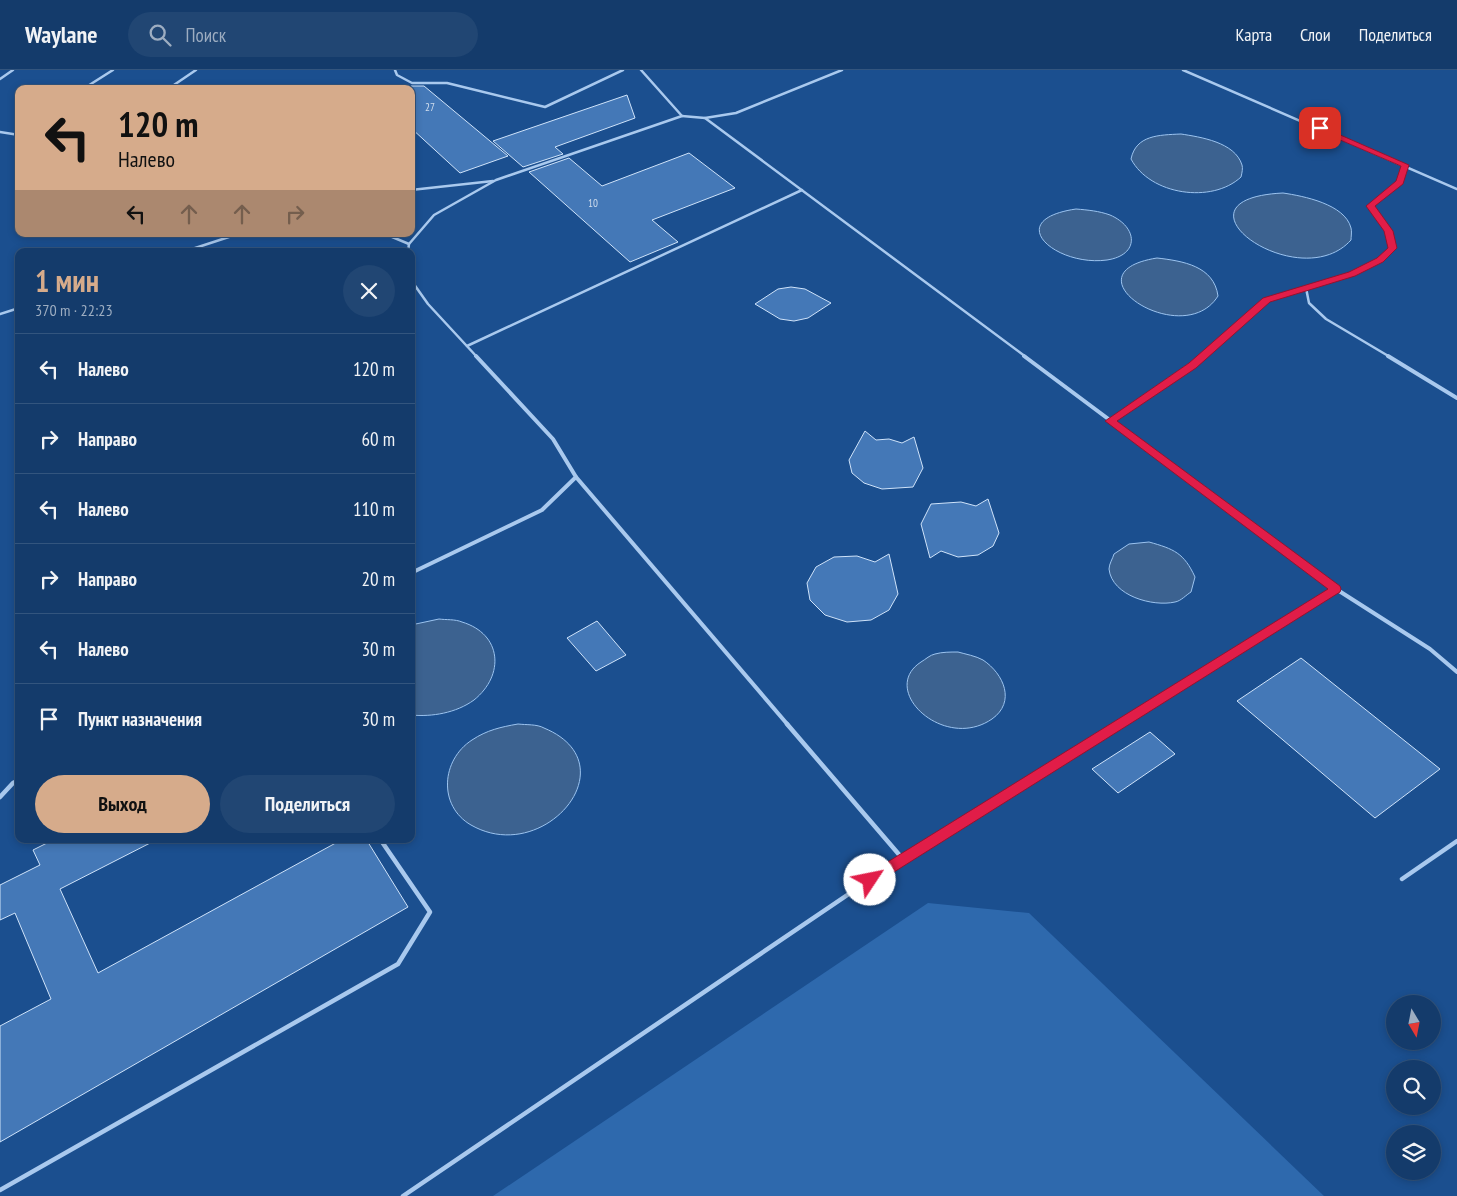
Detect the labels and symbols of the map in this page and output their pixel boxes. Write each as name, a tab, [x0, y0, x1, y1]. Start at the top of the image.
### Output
house number: 27	[425, 100, 435, 114]
pin	[1299, 107, 1341, 149]
house number: 10	[588, 196, 598, 210]
position arrow	[843, 853, 895, 905]
north arrow	[1386, 995, 1441, 1050]

